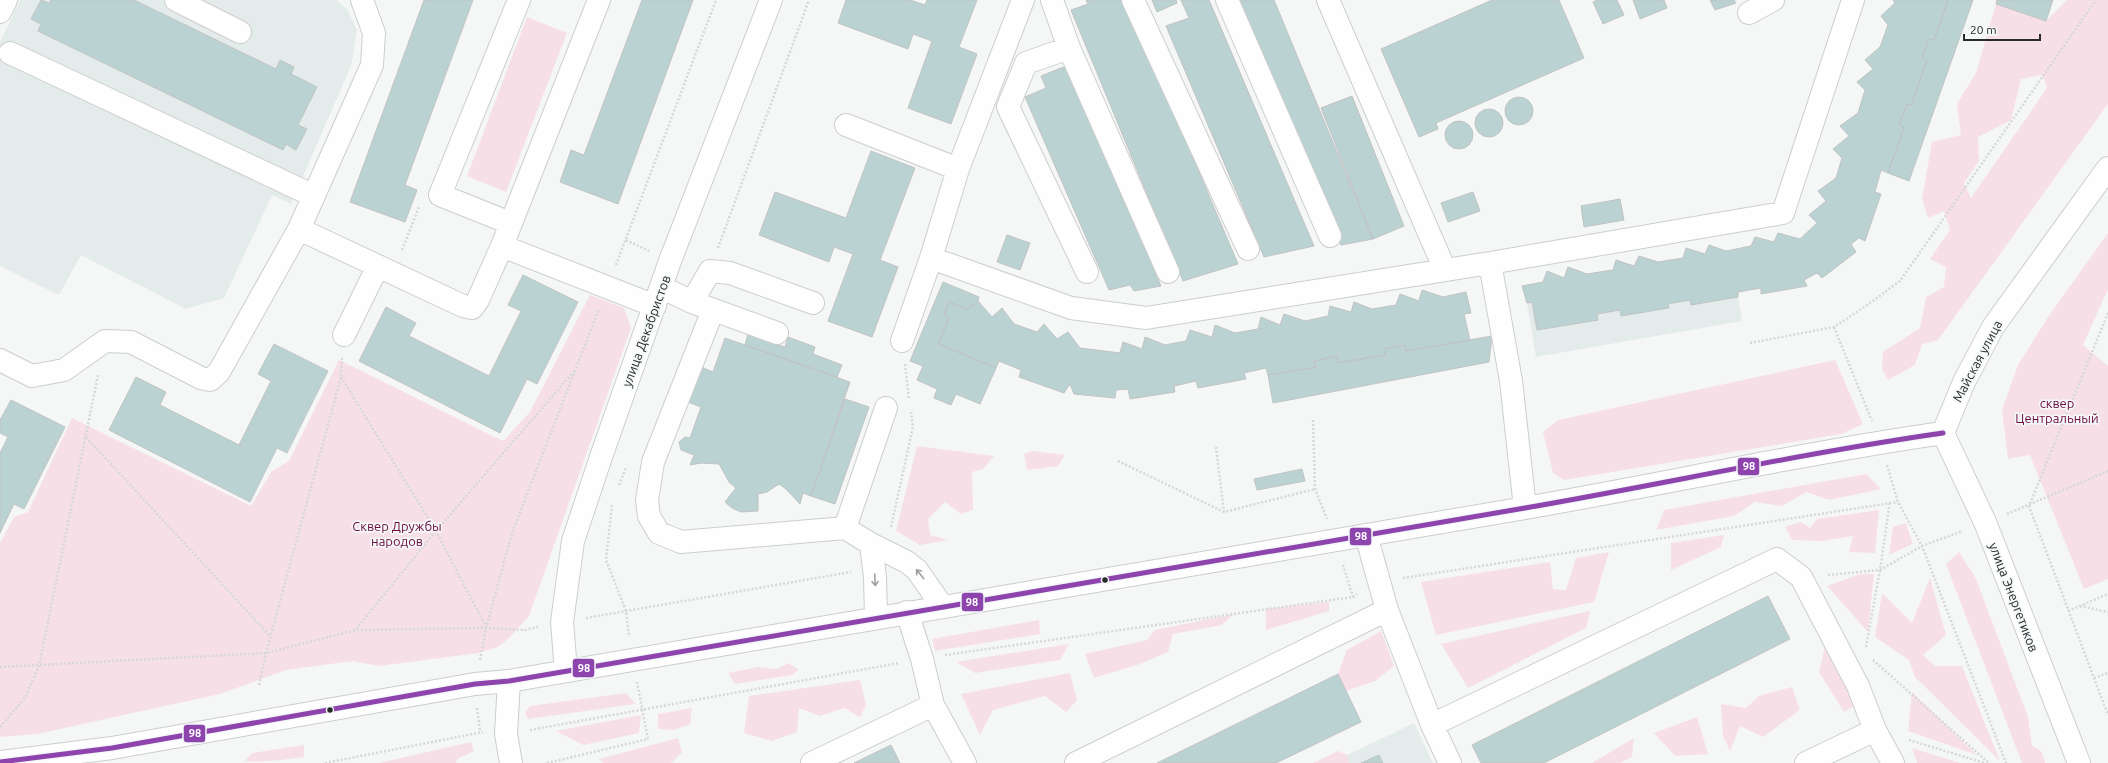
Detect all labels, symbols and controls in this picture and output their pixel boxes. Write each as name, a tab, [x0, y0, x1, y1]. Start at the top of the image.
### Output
scale bar	[1964, 16, 2040, 42]
text: 20 m	[1970, 23, 1997, 36]
street label: улица Декабристов	[619, 273, 673, 389]
street label: Майская улица	[1950, 318, 2004, 404]
park label: сквер Центральный	[2015, 396, 2099, 425]
line badge: 98	[1737, 457, 1760, 476]
text: 98	[1743, 460, 1755, 472]
park label: Сквер Дружбы народов	[352, 519, 442, 548]
line badge: 98	[1349, 527, 1372, 546]
text: 98	[1355, 530, 1367, 542]
street label: улица Энергетиков	[1987, 540, 2041, 654]
one-way arrow	[915, 568, 924, 579]
one-way arrow	[871, 573, 879, 586]
unlabelled marker	[1100, 575, 1110, 585]
line badge: 98	[961, 592, 984, 612]
text: 98	[966, 596, 978, 608]
line badge: 98	[572, 658, 595, 678]
text: 98	[578, 662, 590, 674]
unlabelled marker	[325, 705, 335, 715]
line badge: 98	[183, 724, 206, 743]
text: 98	[189, 727, 201, 739]

